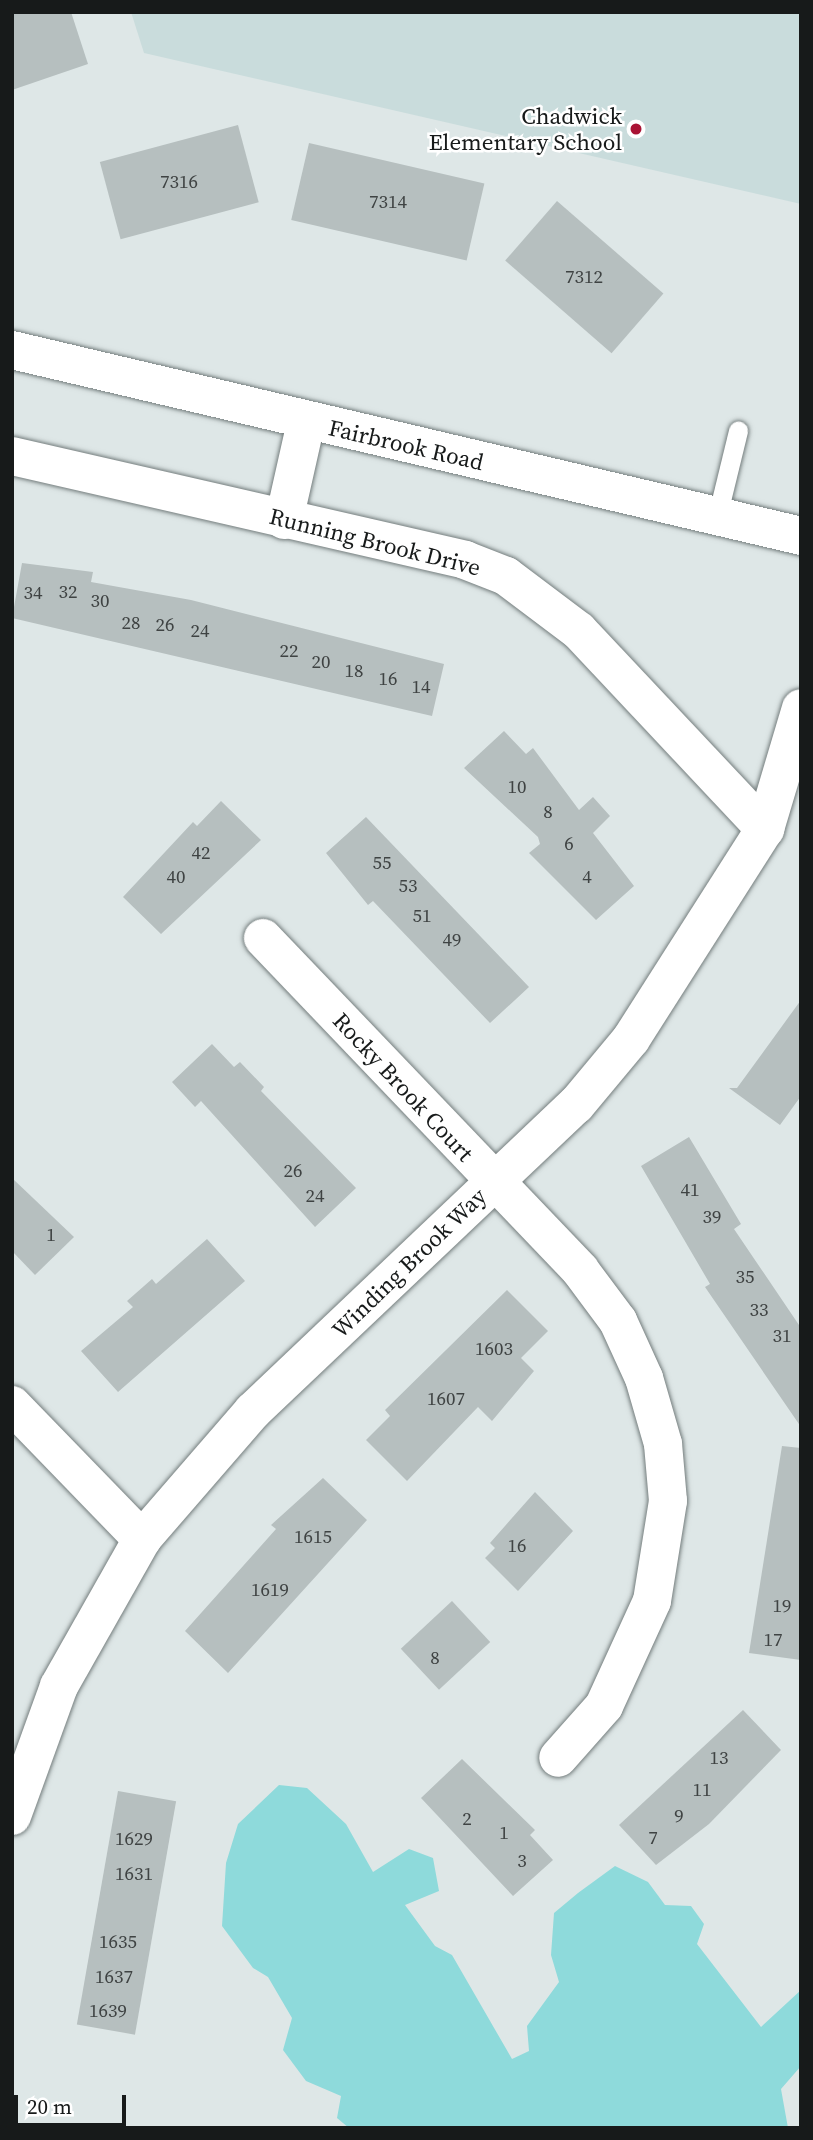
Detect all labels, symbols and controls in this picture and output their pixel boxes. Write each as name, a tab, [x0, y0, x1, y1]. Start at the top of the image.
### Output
place label: Chadwick Elementary School	[429, 102, 622, 156]
marker: Chadwick Elementary School	[628, 121, 644, 137]
house number: 7316	[160, 171, 198, 193]
house number: 7314	[369, 191, 407, 213]
house number: 7312	[565, 266, 603, 288]
street label: Fairbrook Road	[326, 414, 486, 476]
street label: Running Brook Drive	[267, 502, 483, 582]
house number: 32	[59, 581, 77, 603]
house number: 34	[24, 582, 42, 604]
house number: 30	[91, 590, 109, 612]
house number: 28	[122, 612, 140, 634]
house number: 26	[156, 614, 174, 636]
house number: 24	[191, 620, 209, 642]
house number: 22	[280, 640, 298, 662]
house number: 20	[312, 651, 330, 673]
house number: 18	[345, 660, 363, 682]
house number: 16	[379, 668, 397, 690]
house number: 14	[412, 676, 430, 698]
house number: 10	[508, 776, 526, 798]
house number: 8	[543, 801, 553, 823]
house number: 6	[564, 833, 574, 855]
house number: 42	[192, 842, 210, 864]
house number: 55	[373, 852, 391, 874]
house number: 40	[167, 866, 185, 888]
house number: 4	[582, 866, 592, 888]
house number: 53	[399, 875, 417, 897]
house number: 51	[413, 905, 431, 927]
house number: 49	[443, 929, 461, 951]
street label: Rocky Brook Court	[327, 1007, 479, 1167]
house number: 26	[284, 1160, 302, 1182]
house number: 41	[681, 1179, 699, 1201]
street label: Winding Brook Way	[326, 1182, 492, 1344]
house number: 24	[306, 1185, 324, 1207]
house number: 39	[703, 1206, 721, 1228]
house number: 1	[46, 1224, 56, 1246]
house number: 35	[736, 1266, 754, 1288]
house number: 33	[750, 1299, 768, 1321]
house number: 31	[773, 1325, 791, 1347]
house number: 1603	[475, 1338, 513, 1360]
house number: 1607	[427, 1388, 465, 1410]
house number: 1615	[294, 1526, 332, 1548]
house number: 16	[508, 1535, 526, 1557]
house number: 1619	[251, 1579, 289, 1601]
house number: 19	[773, 1595, 791, 1617]
house number: 17	[764, 1629, 782, 1651]
house number: 8	[430, 1647, 440, 1669]
house number: 13	[710, 1747, 728, 1769]
house number: 11	[693, 1779, 711, 1801]
house number: 9	[674, 1805, 684, 1827]
house number: 2	[462, 1808, 472, 1830]
house number: 1	[499, 1822, 509, 1844]
house number: 7	[648, 1827, 658, 1849]
house number: 1629	[115, 1828, 153, 1850]
house number: 3	[517, 1850, 527, 1872]
house number: 1631	[115, 1863, 153, 1885]
house number: 1635	[99, 1931, 137, 1953]
house number: 1637	[95, 1966, 133, 1988]
house number: 1639	[89, 2000, 127, 2022]
scale bar	[18, 2080, 130, 2124]
text: 20 m	[27, 2092, 72, 2121]

